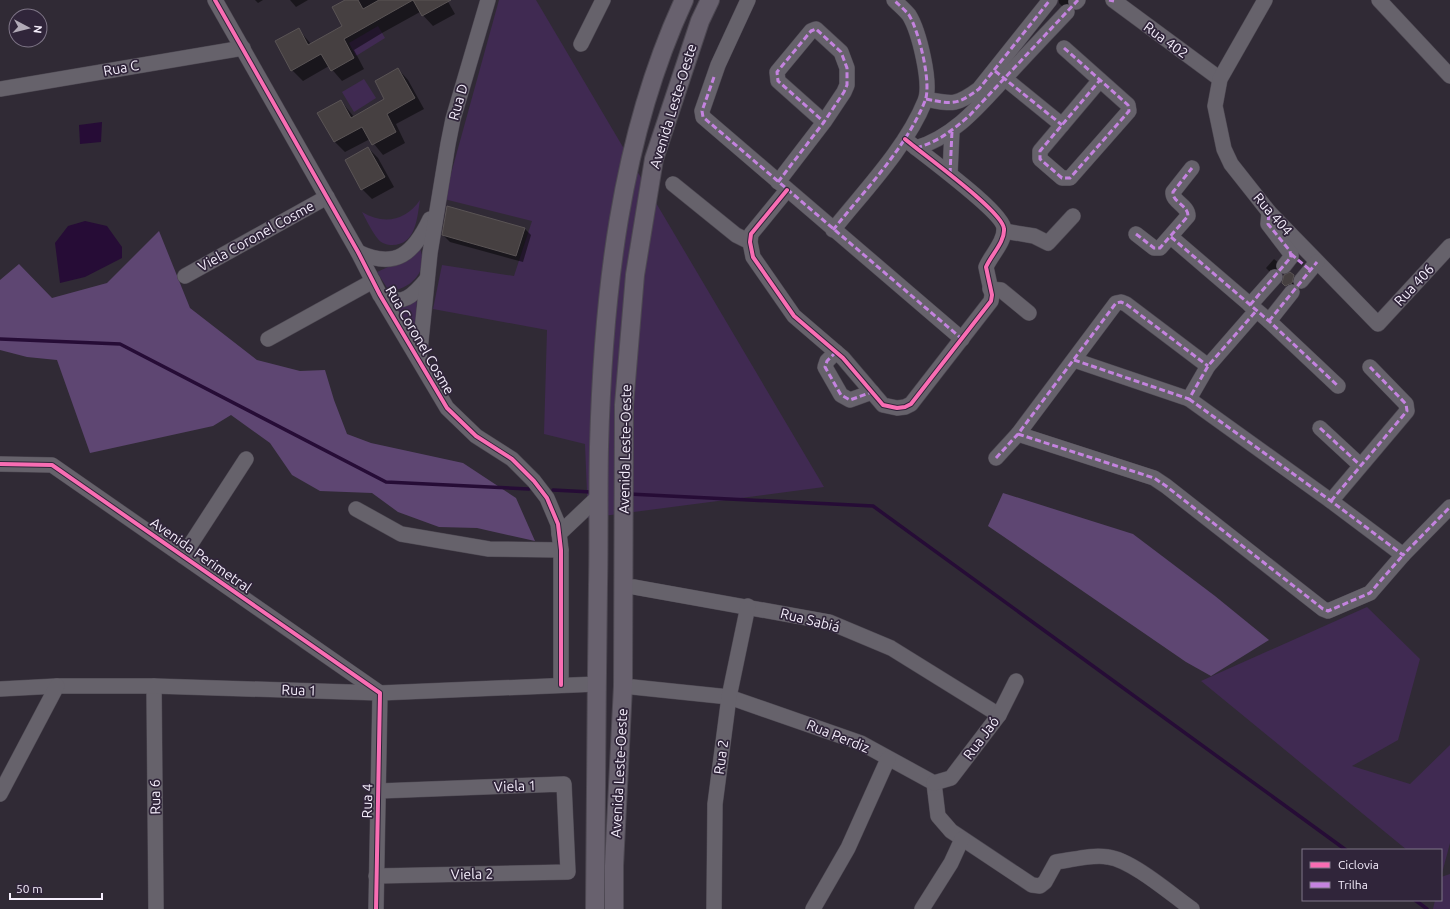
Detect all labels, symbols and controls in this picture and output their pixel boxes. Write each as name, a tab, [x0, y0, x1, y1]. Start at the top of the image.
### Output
north arrow	[8, 8, 48, 48]
street label: Rua 402	[1141, 19, 1191, 61]
text: N	[31, 24, 44, 34]
street label: Avenida Leste-Oeste	[646, 42, 700, 170]
street label: Rua C	[102, 57, 140, 79]
street label: Rua D	[445, 82, 471, 122]
street label: Rua 404	[1250, 190, 1296, 238]
street label: Viela Coronel Cosme	[195, 197, 317, 275]
street label: Rua 406	[1391, 261, 1437, 309]
street label: Rua Coronel Cosme	[382, 283, 458, 397]
street label: Avenida Leste-Oeste	[616, 384, 634, 514]
street label: Avenida Perimetral	[147, 514, 255, 596]
street label: Rua Sabiá	[779, 605, 841, 635]
street label: Rua 1	[281, 681, 317, 699]
street label: Avenida Leste-Oeste	[608, 708, 630, 838]
street label: Rua Jaó	[960, 713, 1002, 763]
street label: Rua Perdiz	[804, 716, 872, 756]
street label: Rua 2	[711, 739, 731, 775]
street label: Viela 1	[493, 777, 537, 795]
street label: Rua 6	[147, 779, 163, 815]
street label: Rua 4	[359, 783, 375, 819]
legend	[1302, 849, 1442, 901]
text: Ciclovia	[1338, 858, 1379, 871]
street label: Viela 2	[451, 866, 493, 882]
scale bar	[10, 875, 102, 901]
text: Trilha	[1338, 878, 1368, 891]
text: 50 m	[16, 882, 43, 895]

